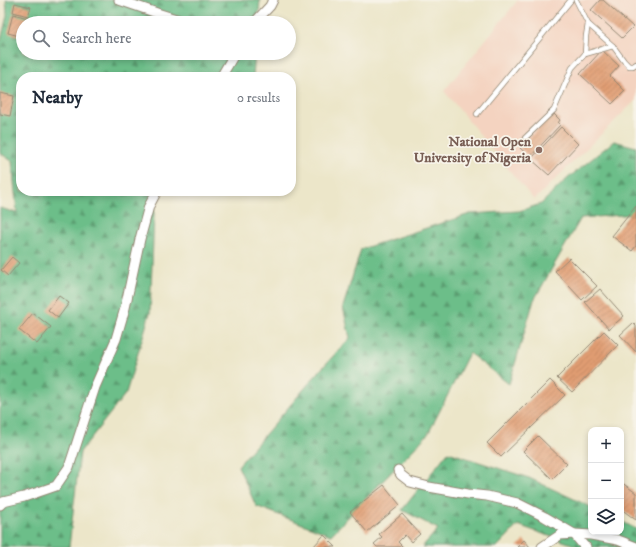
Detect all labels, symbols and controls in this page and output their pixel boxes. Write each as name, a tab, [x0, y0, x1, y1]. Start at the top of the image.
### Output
search box	[16, 16, 296, 60]
icon: search	[30, 27, 52, 49]
text: Search here	[62, 29, 131, 48]
text: Nearby	[32, 87, 82, 109]
text: 0 results	[237, 90, 280, 106]
place label: National Open University of Nigeria	[414, 133, 532, 167]
marker: National Open University of Nigeria	[534, 145, 544, 155]
map controls	[588, 427, 624, 535]
button: +	[588, 427, 624, 463]
button: −	[588, 463, 624, 499]
button: layers	[588, 499, 624, 535]

